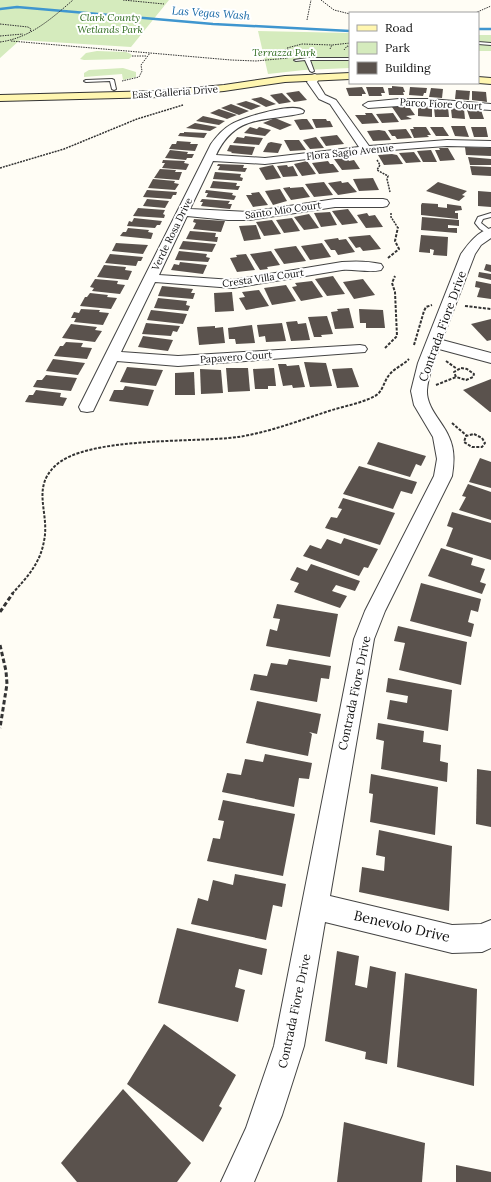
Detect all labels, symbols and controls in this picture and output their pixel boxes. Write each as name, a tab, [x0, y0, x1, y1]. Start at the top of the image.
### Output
water label: Las Vegas Wash	[171, 3, 251, 23]
park label: Clark County Wetlands Park	[77, 11, 143, 36]
legend	[349, 12, 479, 84]
text: Road	[385, 20, 413, 35]
text: Park	[385, 40, 411, 55]
park label: Terrazza Park	[252, 46, 316, 59]
text: Building	[385, 60, 431, 75]
street label: East Galleria Drive	[132, 82, 219, 101]
street label: Parco Fiore Court	[399, 95, 483, 113]
street label: Flora Sagio Avenue	[306, 141, 395, 163]
street label: Verde Rosa Drive	[148, 195, 195, 273]
street label: Santo Mio Court	[244, 198, 322, 222]
street label: Cresta Villa Court	[221, 266, 305, 290]
street label: Contrada Fiore Drive	[415, 268, 469, 383]
street label: Papavero Court	[199, 348, 273, 366]
street label: Contrada Fiore Drive	[335, 634, 374, 752]
street label: Benevolo Drive	[352, 906, 452, 946]
street label: Contrada Fiore Drive	[275, 952, 314, 1070]

